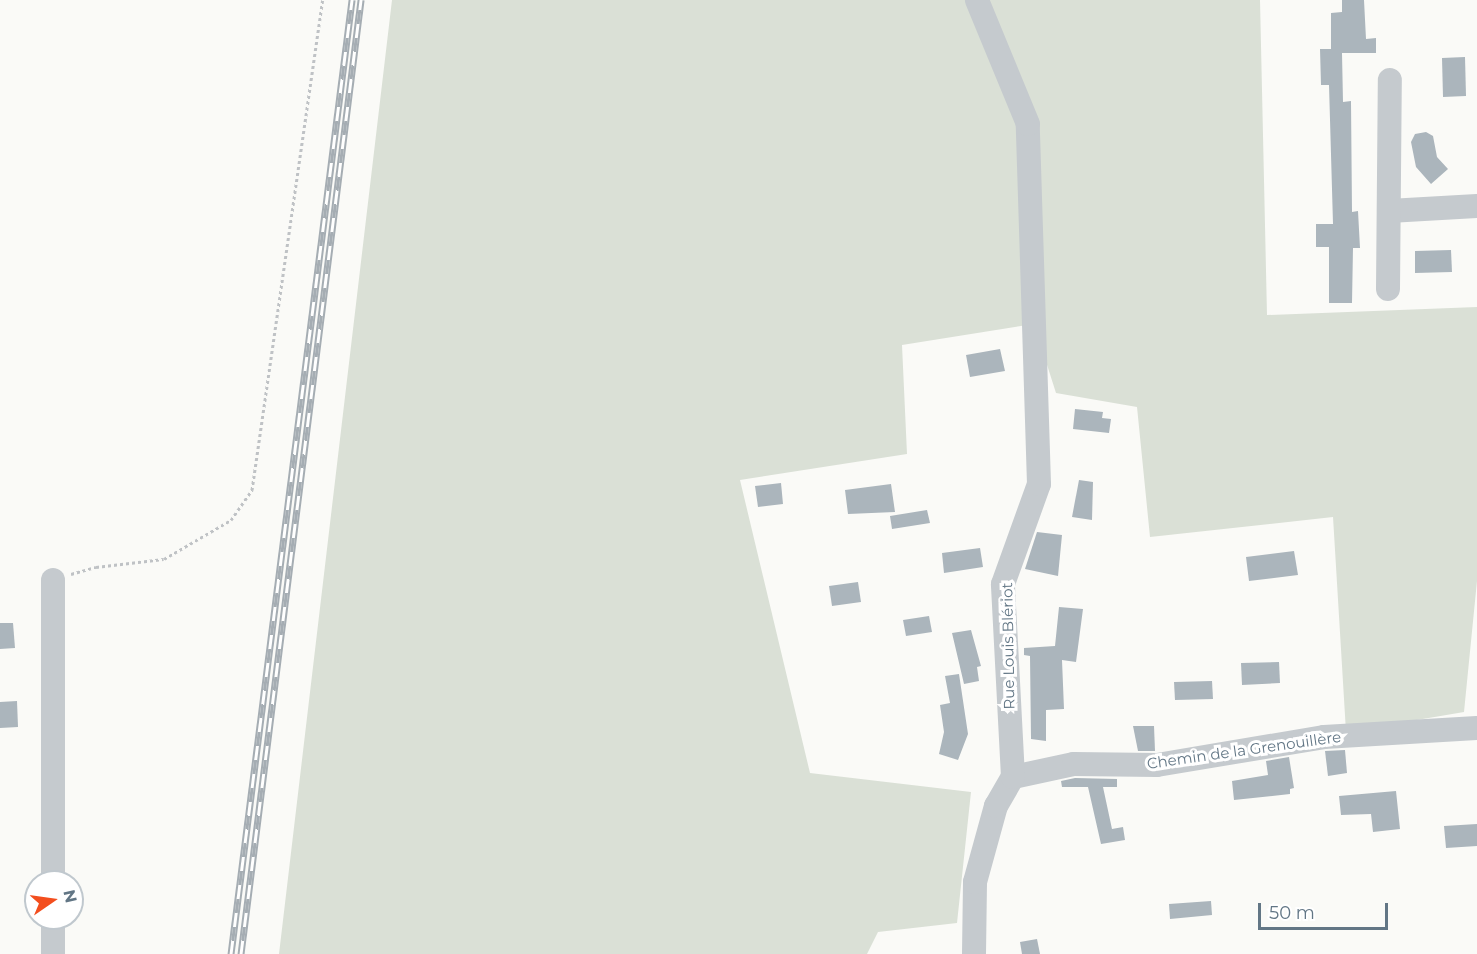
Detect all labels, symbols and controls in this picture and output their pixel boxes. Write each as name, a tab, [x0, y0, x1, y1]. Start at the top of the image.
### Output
street label: Rue Louis Blériot	[998, 582, 1018, 710]
street label: Chemin de la Grenouillère	[1146, 727, 1342, 773]
north arrow	[24, 870, 84, 930]
text: N	[59, 888, 81, 905]
scale bar	[1261, 891, 1392, 929]
text: 50 m	[1269, 902, 1315, 924]

